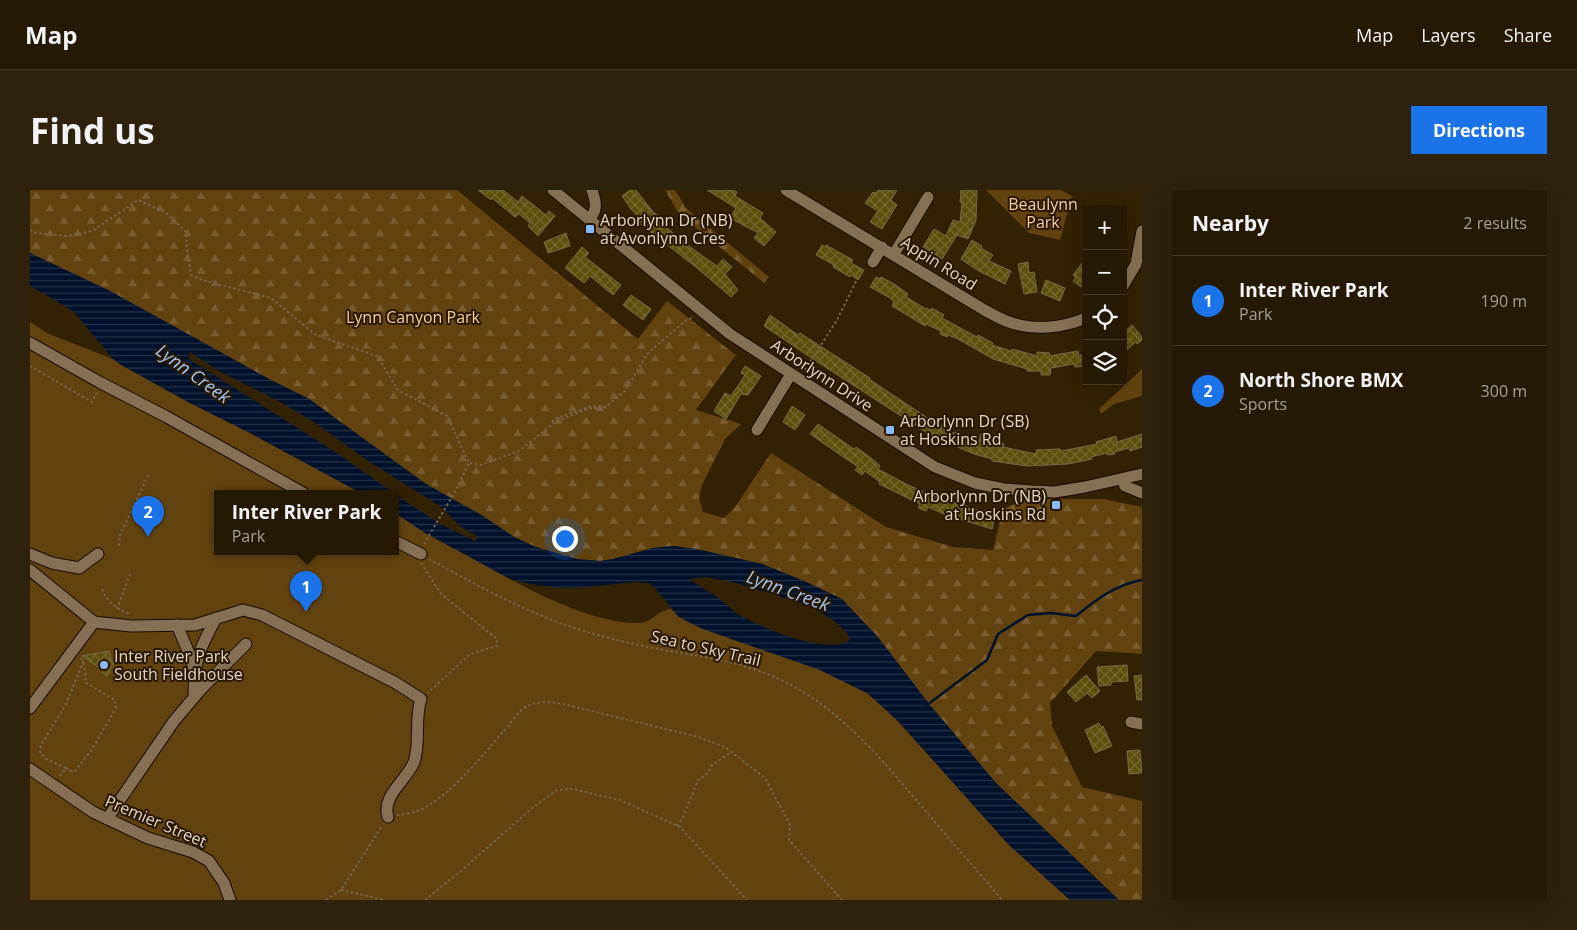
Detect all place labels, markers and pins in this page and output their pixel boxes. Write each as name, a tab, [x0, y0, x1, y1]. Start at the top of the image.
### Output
place label: Arborlynn Dr (NB) at Avonlynn Cres	[600, 209, 733, 249]
marker: Arborlynn Dr (NB) at Avonlynn Cres	[584, 223, 596, 235]
place label: Arborlynn Dr (SB) at Hoskins Rd	[900, 410, 1030, 450]
marker: Arborlynn Dr (SB) at Hoskins Rd	[884, 424, 896, 436]
place label: Arborlynn Dr (NB) at Hoskins Rd	[913, 485, 1046, 525]
pin: 2	[132, 496, 164, 537]
marker: Arborlynn Dr (NB) at Hoskins Rd	[1050, 499, 1062, 511]
pin: 1	[290, 571, 322, 612]
place label: Inter River Park South Fieldhouse	[114, 645, 243, 685]
marker: Inter River Park South Fieldhouse	[98, 659, 110, 671]

